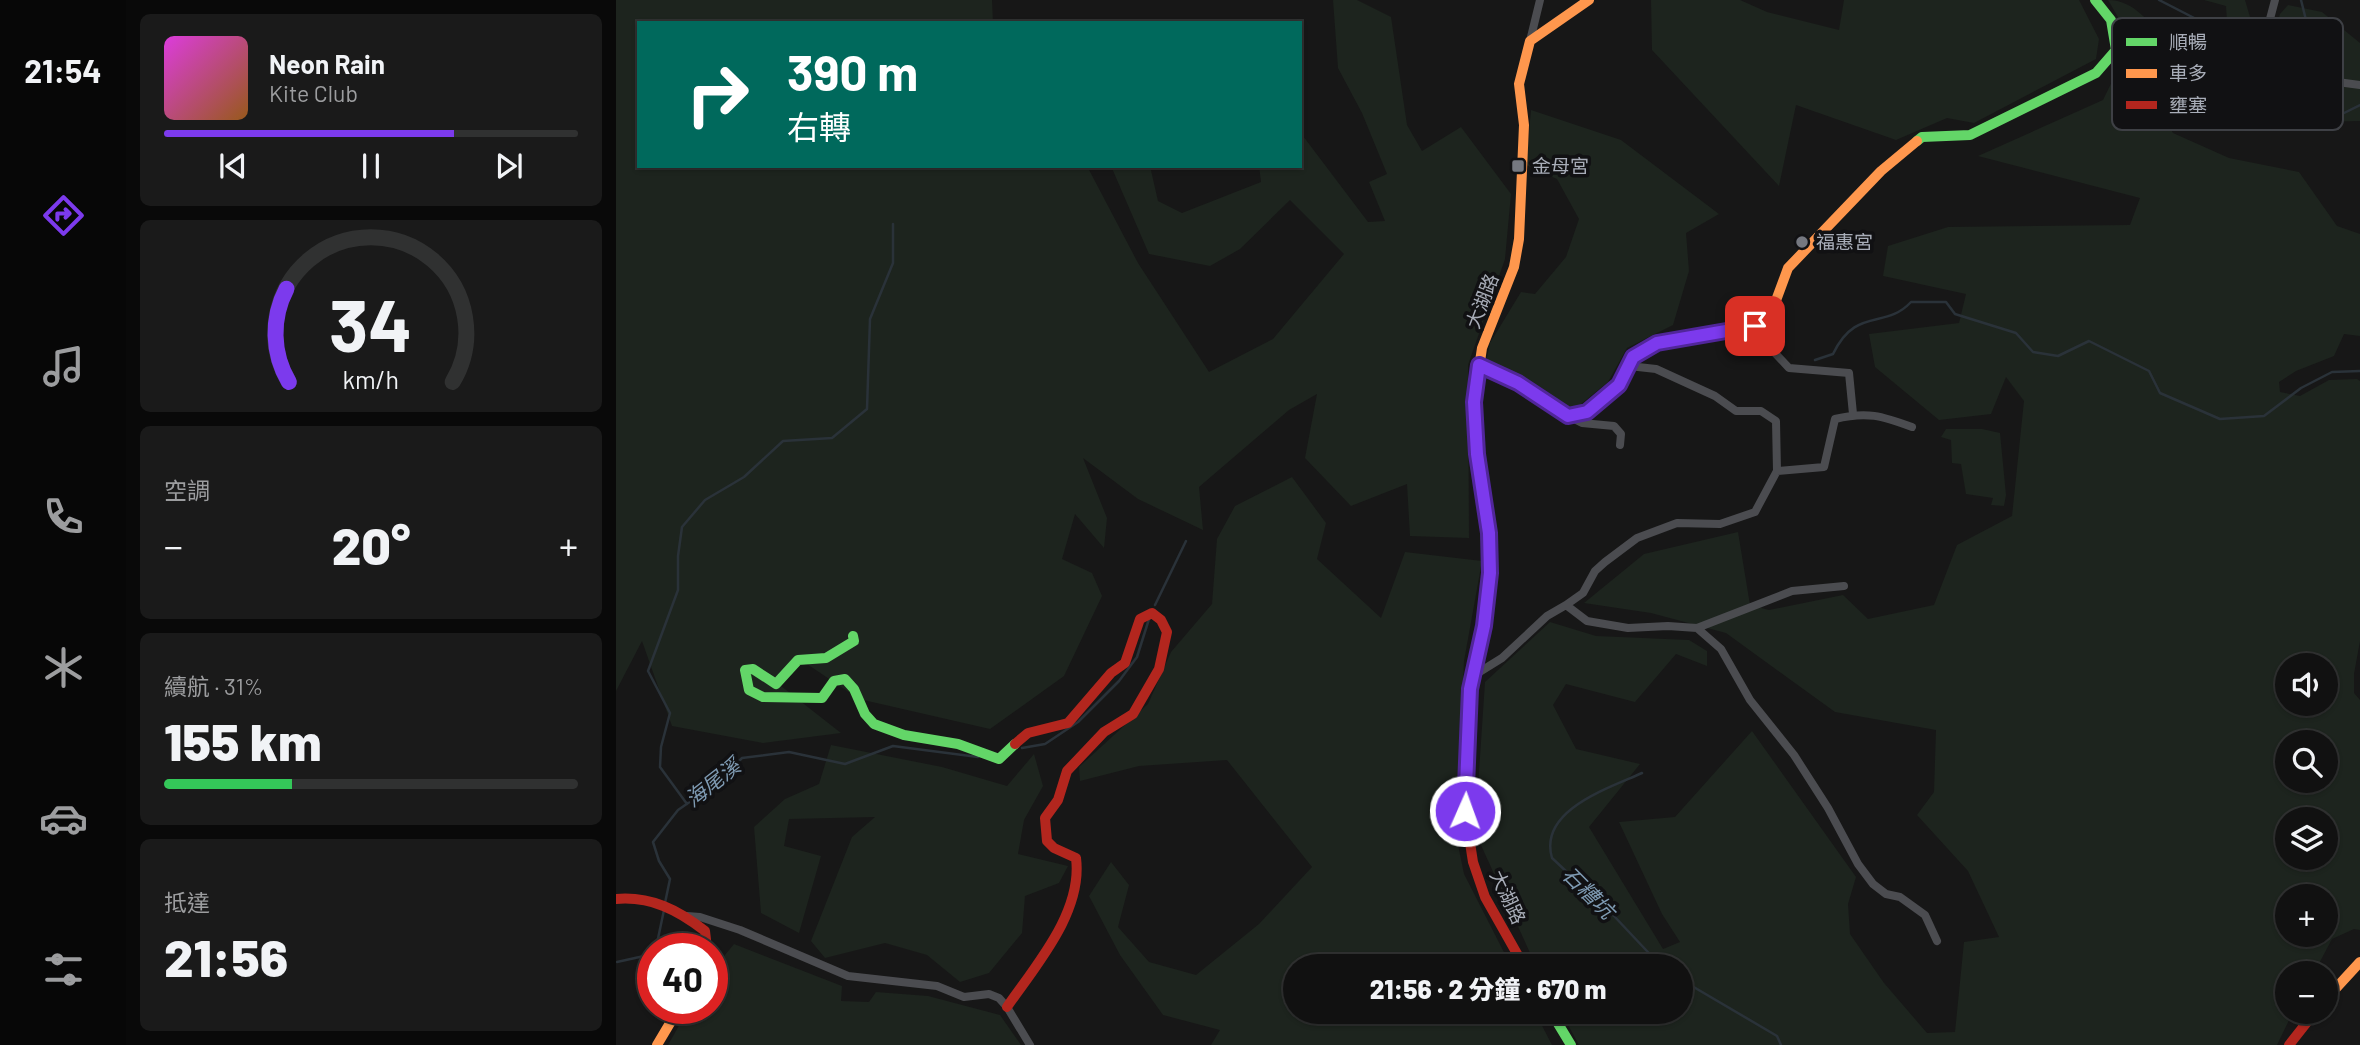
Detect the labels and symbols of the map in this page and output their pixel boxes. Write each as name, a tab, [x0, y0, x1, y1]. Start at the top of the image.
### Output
legend	[2112, 18, 2343, 130]
text: 順暢	[2169, 30, 2207, 53]
text: 車多	[2169, 61, 2207, 84]
text: 壅塞	[2169, 93, 2207, 116]
place label: 金母宮	[1532, 154, 1589, 177]
marker: 金母宮	[1510, 158, 1526, 174]
place label: 福惠宮	[1816, 230, 1873, 253]
marker: 福惠宮	[1794, 234, 1810, 250]
street label: 大湖路	[1461, 270, 1502, 332]
pin	[1725, 296, 1785, 356]
water label: 海尾溪	[680, 751, 747, 811]
position arrow	[1428, 774, 1502, 848]
water label: 石糟坑	[1558, 861, 1622, 925]
street label: 大湖路	[1486, 866, 1531, 927]
speed limit sign: 40	[637, 933, 728, 1024]

